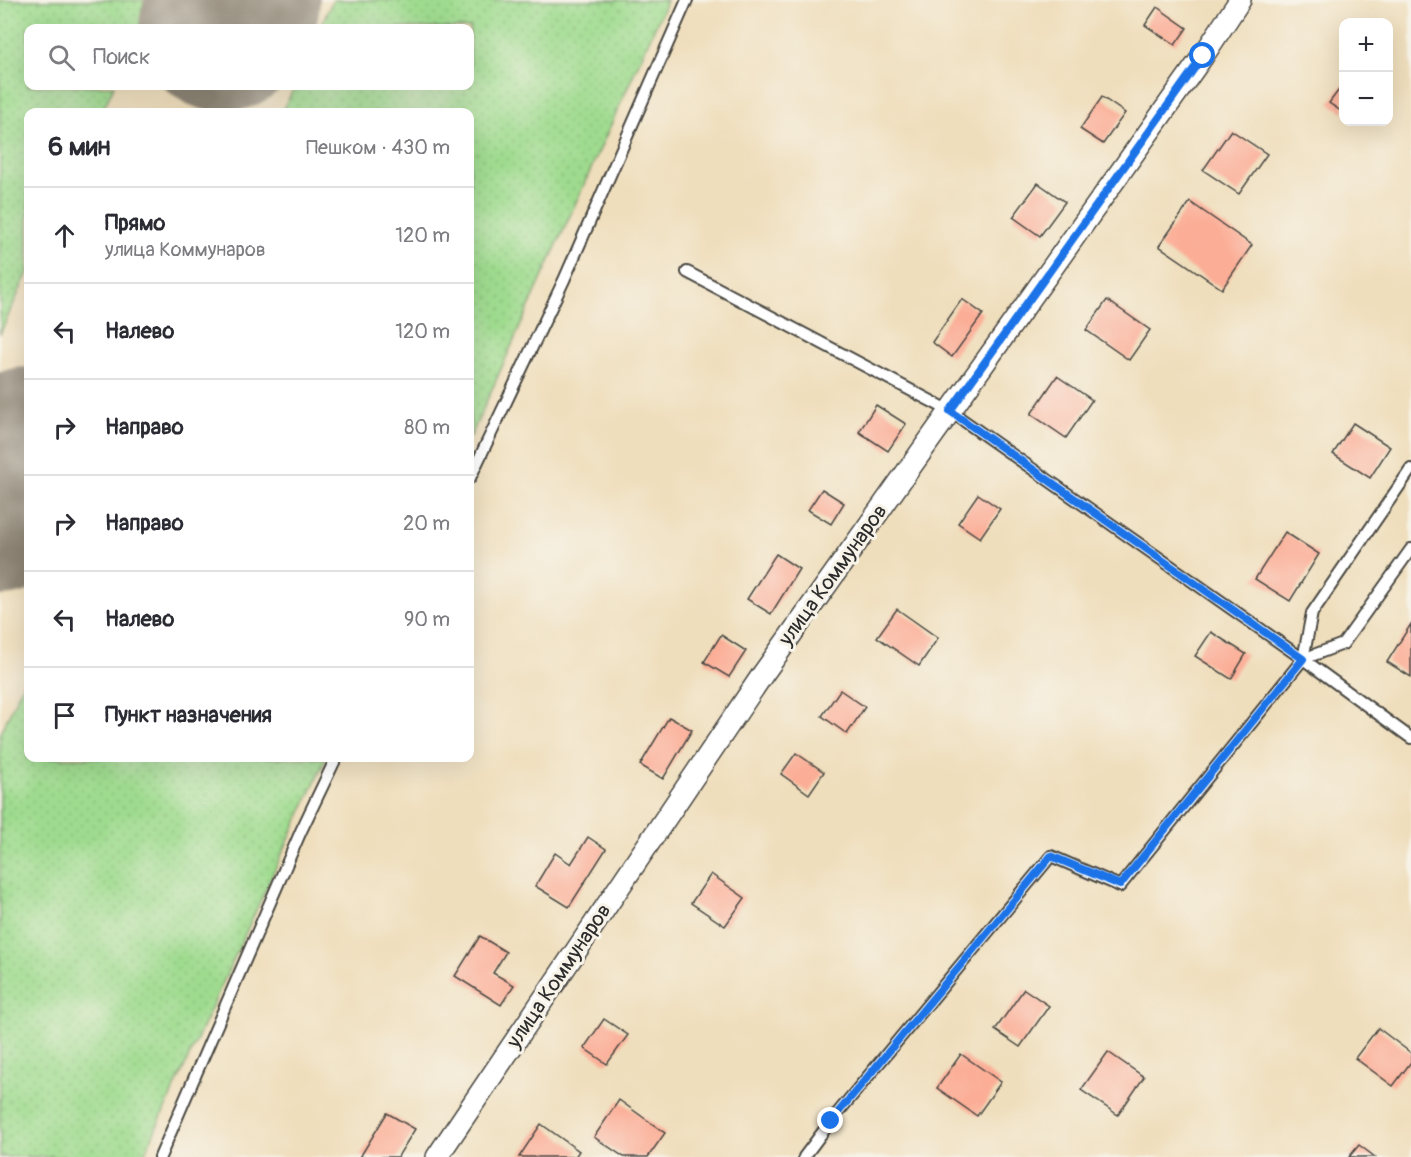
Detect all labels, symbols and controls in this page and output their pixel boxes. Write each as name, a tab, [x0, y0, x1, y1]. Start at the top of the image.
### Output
map controls	[1339, 18, 1393, 126]
button: +	[1339, 18, 1393, 72]
search box	[24, 24, 474, 90]
icon: search	[45, 41, 78, 74]
route start	[1189, 42, 1215, 68]
text: Поиск	[93, 43, 150, 71]
button: −	[1339, 72, 1393, 126]
text: 6 мин	[48, 131, 110, 163]
text: Пешком · 430 m	[306, 135, 450, 160]
text: Прямо	[105, 209, 165, 237]
icon: ahead	[48, 219, 81, 252]
text: 120 m	[395, 223, 450, 248]
text: улица Коммунаров	[105, 237, 266, 262]
icon: left	[48, 315, 81, 348]
text: Налево	[105, 317, 174, 345]
text: 120 m	[395, 319, 450, 344]
icon: right	[48, 411, 81, 444]
text: Направо	[105, 413, 184, 441]
text: 80 m	[404, 415, 450, 440]
street label: улица Коммунаров	[772, 499, 893, 652]
icon: right	[48, 507, 81, 540]
text: Направо	[105, 509, 184, 537]
text: 20 m	[403, 511, 450, 536]
icon: left	[48, 603, 81, 636]
text: Налево	[105, 605, 174, 633]
text: 90 m	[404, 607, 450, 632]
icon: arrive	[48, 699, 81, 732]
text: Пункт назначения	[105, 701, 272, 729]
street label: улица Коммунаров	[500, 899, 617, 1054]
route end	[817, 1107, 843, 1133]

